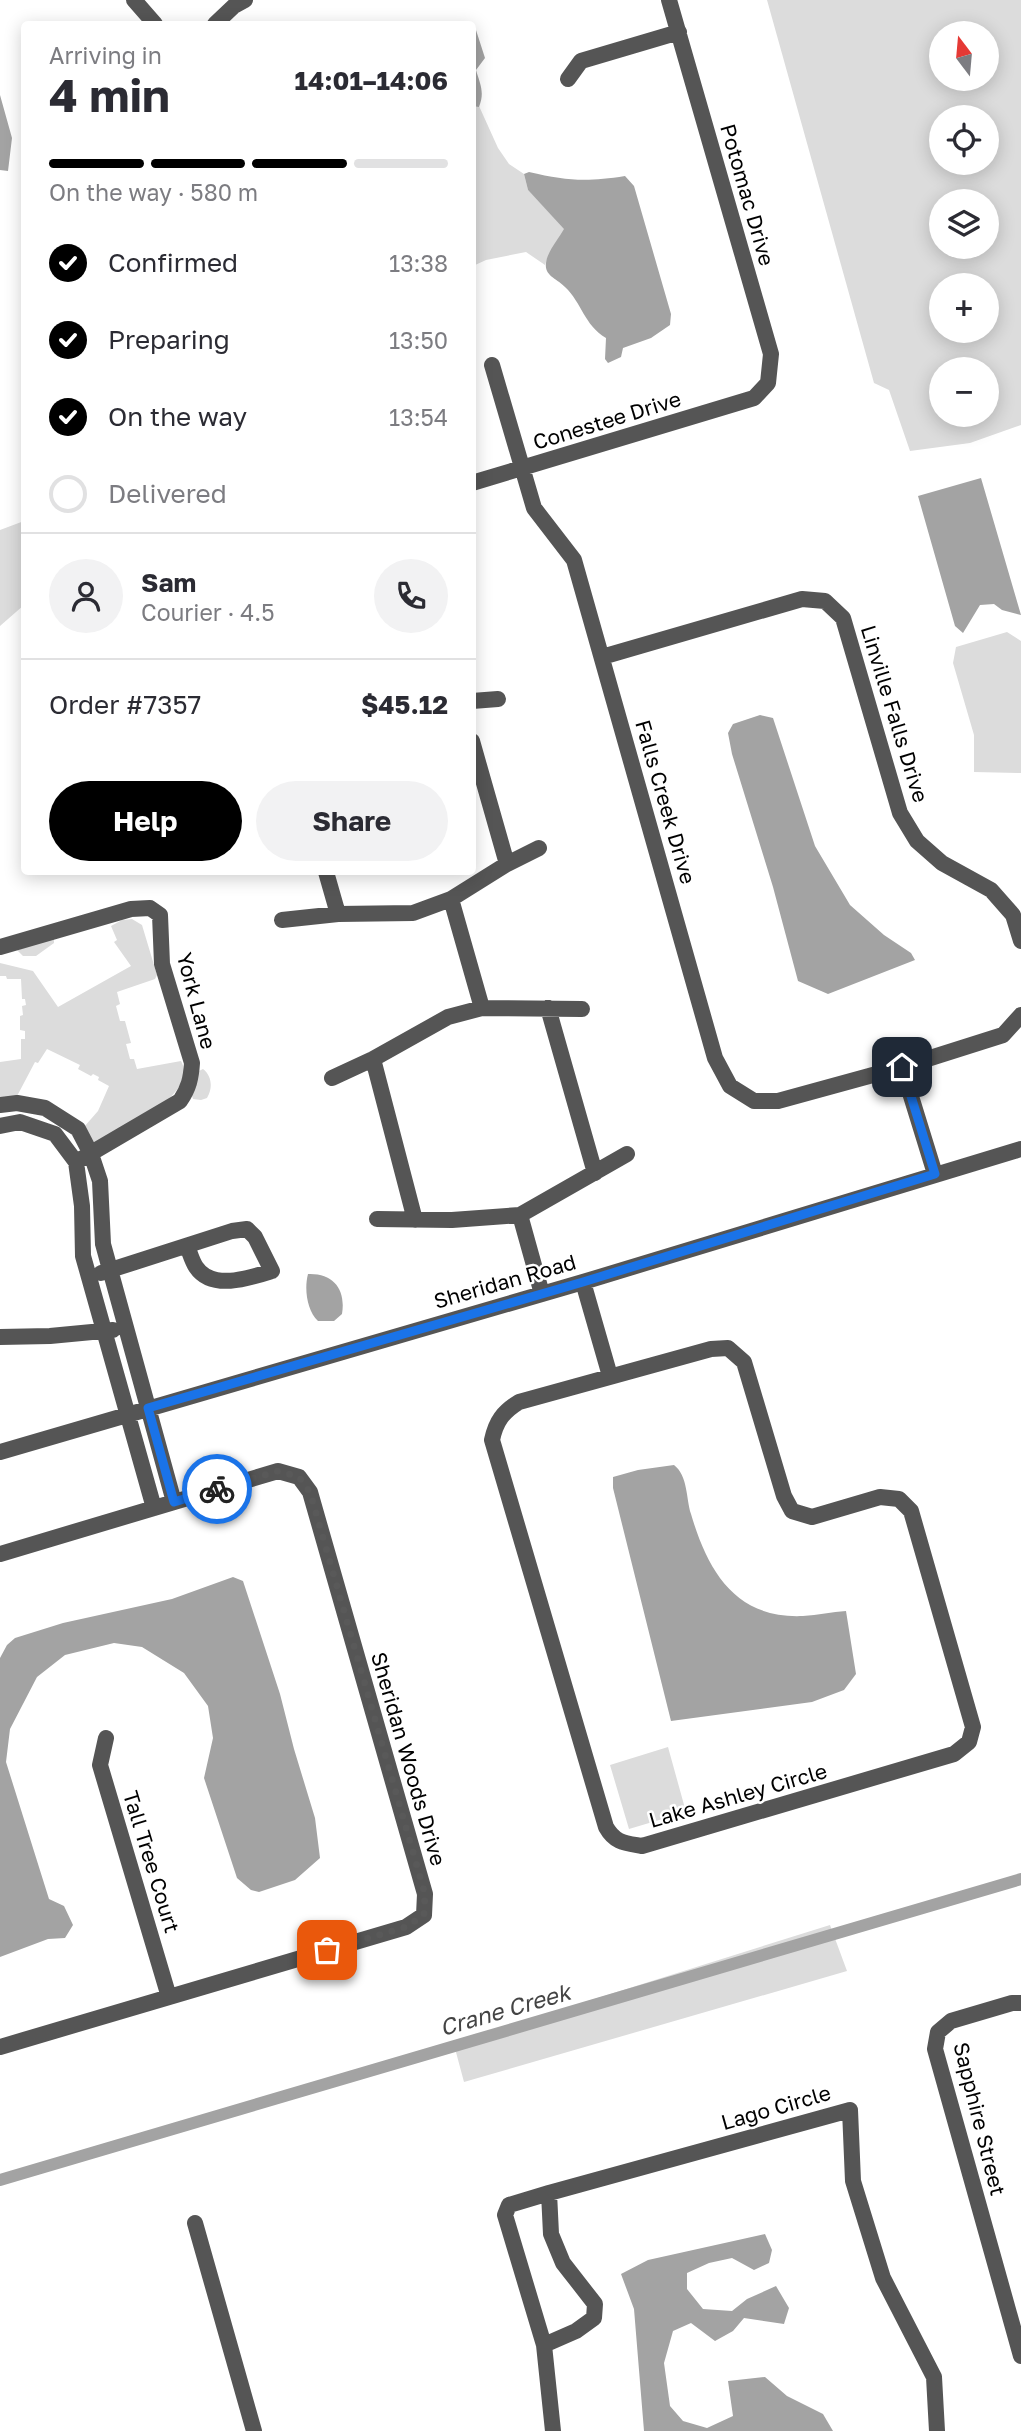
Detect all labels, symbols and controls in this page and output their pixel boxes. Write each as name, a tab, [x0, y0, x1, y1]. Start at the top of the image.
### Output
north arrow	[929, 21, 999, 91]
map controls	[929, 21, 999, 427]
text: Arriving in	[49, 41, 162, 69]
text: 14:01–14:06	[295, 65, 448, 96]
text: 4 min	[49, 67, 170, 122]
button: locate	[929, 105, 999, 175]
street label: Potomac Drive	[715, 121, 781, 269]
text: On the way · 580 m	[49, 178, 258, 206]
button: layers	[929, 189, 999, 259]
icon: check	[49, 244, 87, 282]
text: Confirmed	[108, 247, 238, 278]
text: 13:38	[389, 249, 448, 277]
button: +	[929, 273, 999, 343]
icon: check	[49, 321, 87, 359]
text: Preparing	[108, 324, 230, 355]
text: 13:50	[389, 326, 448, 354]
button: −	[929, 357, 999, 427]
street label: Conestee Drive	[530, 385, 684, 455]
icon: check	[49, 398, 87, 436]
text: On the way	[108, 401, 247, 432]
text: 13:54	[389, 403, 448, 431]
text: Delivered	[108, 478, 227, 509]
button: person	[49, 559, 123, 633]
button: phone	[374, 559, 448, 633]
text: Sam	[141, 567, 196, 598]
text: Courier · 4.5	[141, 598, 274, 626]
street label: Linville Falls Drive	[856, 622, 934, 805]
text: Order #7357	[49, 689, 201, 720]
text: $45.12	[361, 689, 448, 720]
street label: Falls Creek Drive	[630, 717, 702, 887]
button: Help	[49, 781, 242, 861]
button: Share	[256, 781, 448, 861]
street label: York Lane	[172, 950, 222, 1052]
pin	[872, 1037, 932, 1097]
icon: home	[883, 1048, 921, 1086]
street label: Sheridan Road	[431, 1248, 579, 1314]
courier	[182, 1454, 252, 1524]
icon: bike	[198, 1470, 236, 1508]
street label: Sheridan Woods Drive	[366, 1649, 452, 1869]
street label: Lake Ashley Circle	[646, 1757, 830, 1833]
street label: Tall Tree Court	[118, 1788, 186, 1936]
pin	[297, 1920, 357, 1980]
icon: bag	[308, 1931, 346, 1969]
water label: Crane Creek	[436, 1976, 575, 2041]
street label: Sapphire Street	[948, 2039, 1012, 2198]
street label: Lago Circle	[718, 2079, 834, 2135]

